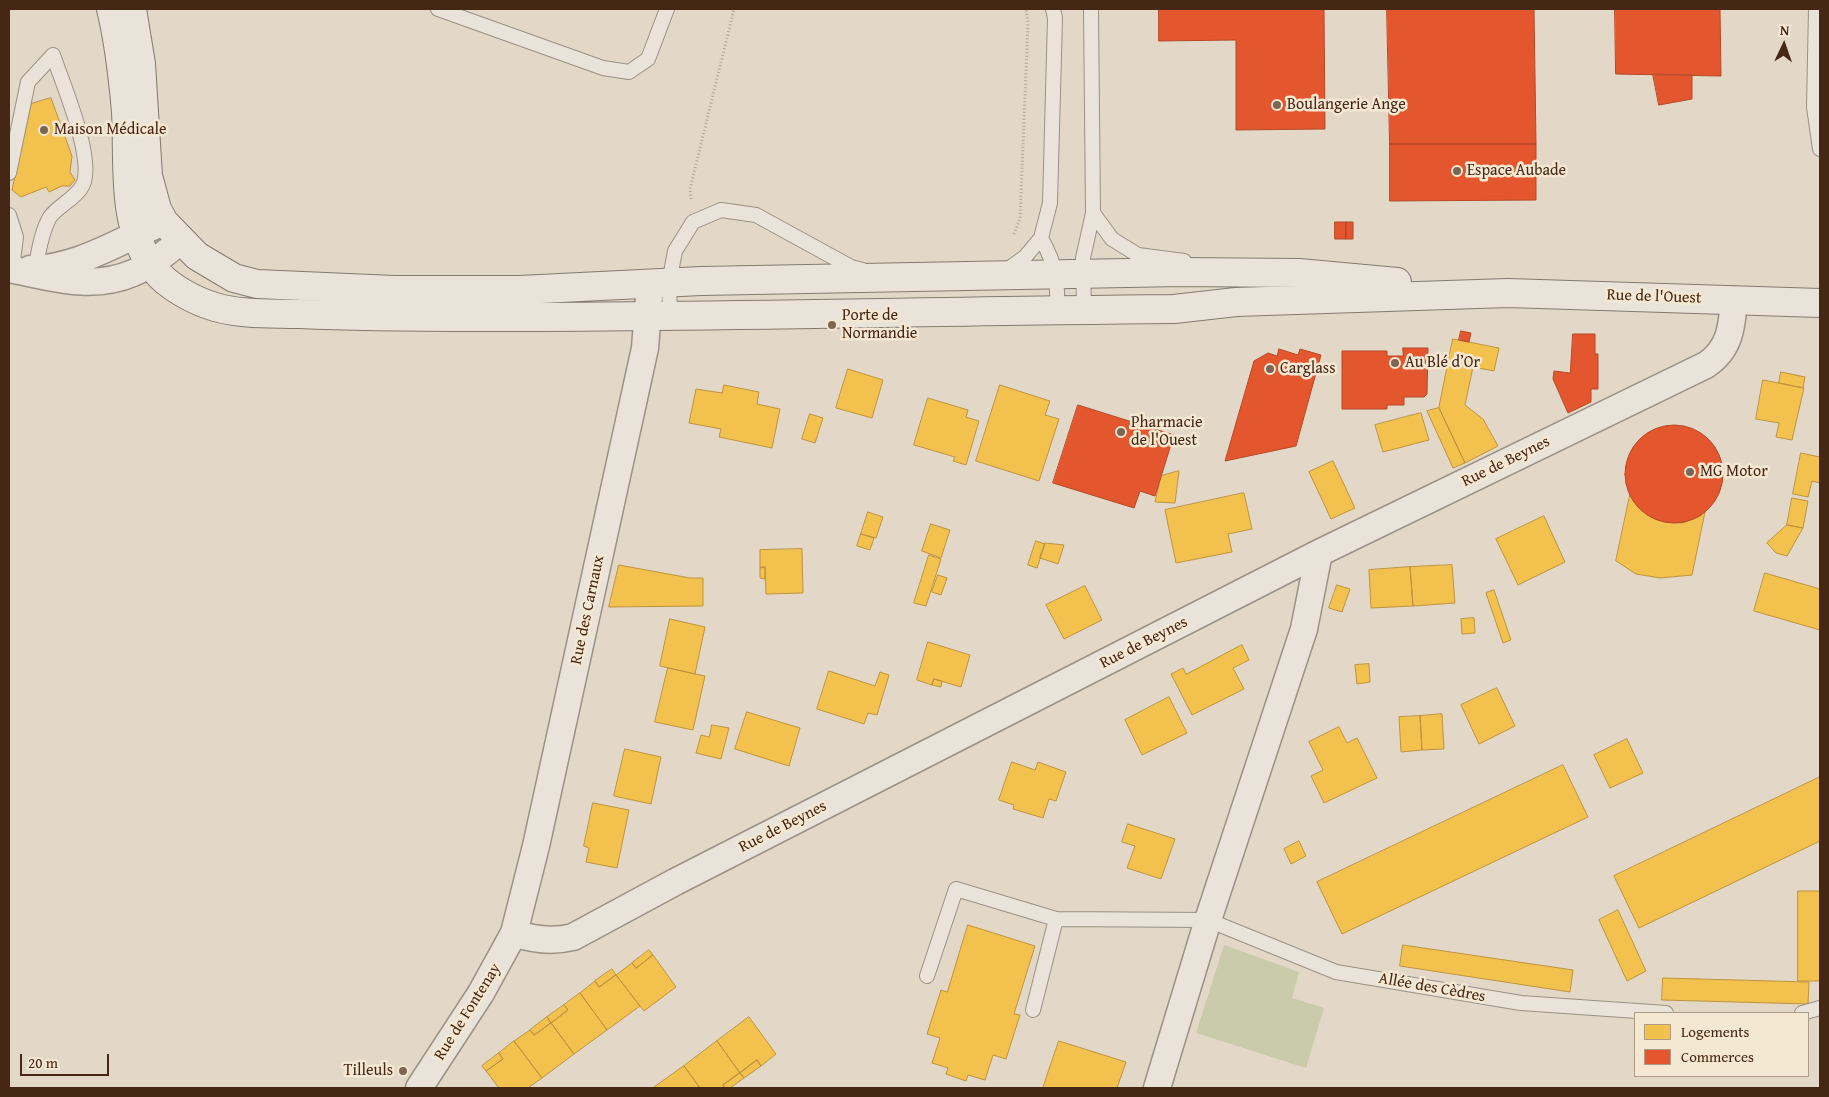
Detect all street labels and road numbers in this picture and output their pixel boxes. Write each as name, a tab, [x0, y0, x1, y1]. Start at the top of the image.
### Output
street label: Rue de l'Ouest	[1606, 286, 1702, 308]
street label: Rue de Beynes	[1459, 432, 1553, 492]
street label: Rue des Carnaux	[567, 554, 609, 666]
street label: Rue de Beynes	[1097, 613, 1191, 673]
street label: Rue de Beynes	[736, 797, 830, 857]
street label: Rue de Fontenay	[431, 960, 505, 1064]
street label: Allée des Cèdres	[1377, 969, 1487, 1007]

